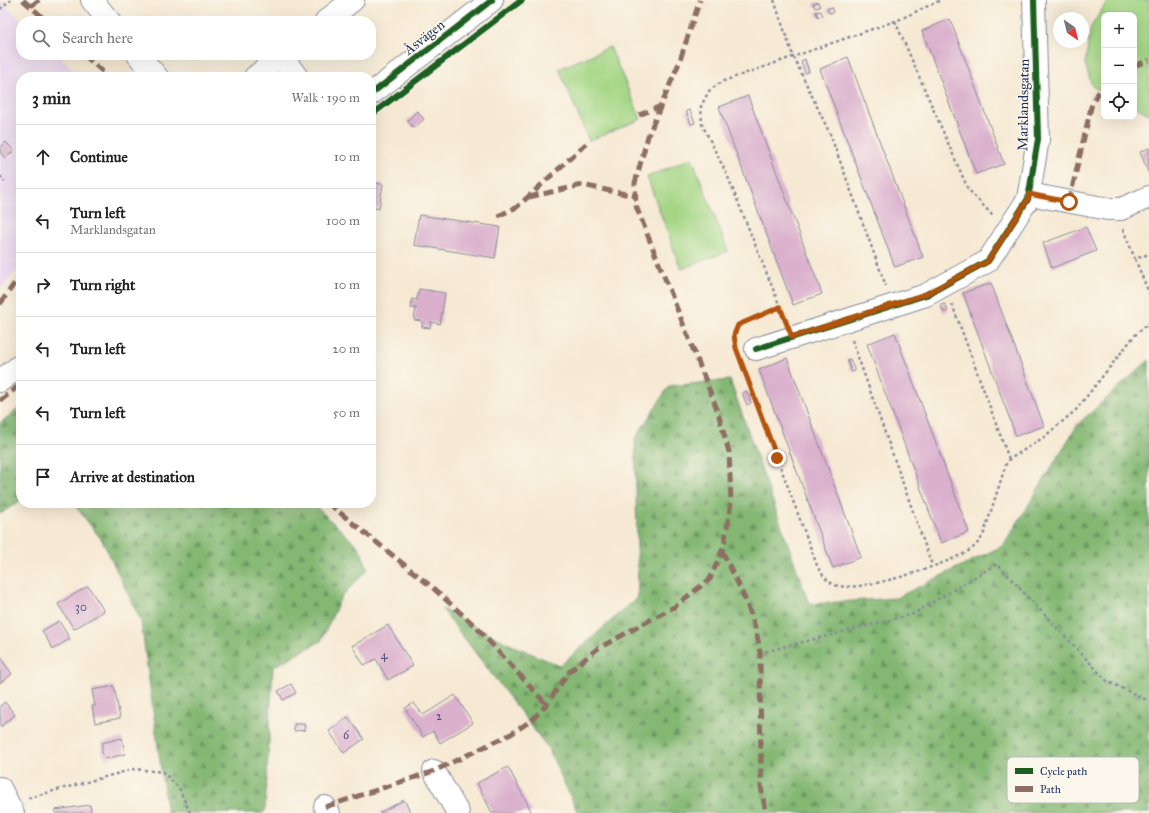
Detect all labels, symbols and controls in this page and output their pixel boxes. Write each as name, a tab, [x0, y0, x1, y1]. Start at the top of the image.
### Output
north arrow	[1053, 12, 1089, 48]
map controls	[1101, 12, 1137, 120]
button: +	[1101, 12, 1137, 48]
street label: Åsvägen	[399, 15, 448, 59]
search box	[16, 16, 376, 60]
icon: search	[30, 27, 52, 49]
text: Search here	[62, 29, 133, 47]
button: −	[1101, 48, 1137, 84]
street label: Marklandsgatan	[1014, 58, 1033, 151]
button: locate	[1101, 84, 1137, 120]
text: 3 min	[32, 88, 71, 109]
text: Walk · 190 m	[291, 90, 360, 106]
icon: ahead	[32, 146, 54, 168]
text: Continue	[70, 148, 128, 166]
text: 10 m	[334, 149, 360, 165]
route start	[1060, 193, 1078, 211]
text: Turn left	[70, 204, 126, 222]
icon: left	[32, 210, 54, 232]
text: 100 m	[326, 213, 360, 229]
text: Marklandsgatan	[70, 222, 156, 238]
icon: right	[32, 274, 54, 296]
text: Turn right	[70, 276, 135, 294]
text: 10 m	[334, 277, 360, 293]
icon: left	[32, 338, 54, 360]
text: Turn left	[70, 340, 126, 358]
text: 20 m	[332, 341, 360, 357]
icon: left	[32, 402, 54, 424]
text: Turn left	[70, 404, 126, 422]
text: 50 m	[333, 405, 360, 421]
route end	[768, 449, 786, 467]
icon: arrive	[32, 466, 54, 488]
text: Arrive at destination	[70, 468, 195, 486]
house number: 30	[75, 600, 87, 614]
house number: 4	[381, 648, 388, 662]
house number: 2	[436, 709, 442, 723]
house number: 6	[343, 728, 350, 742]
legend	[1007, 757, 1139, 803]
text: Cycle path	[1040, 765, 1087, 778]
text: Path	[1040, 783, 1061, 796]

